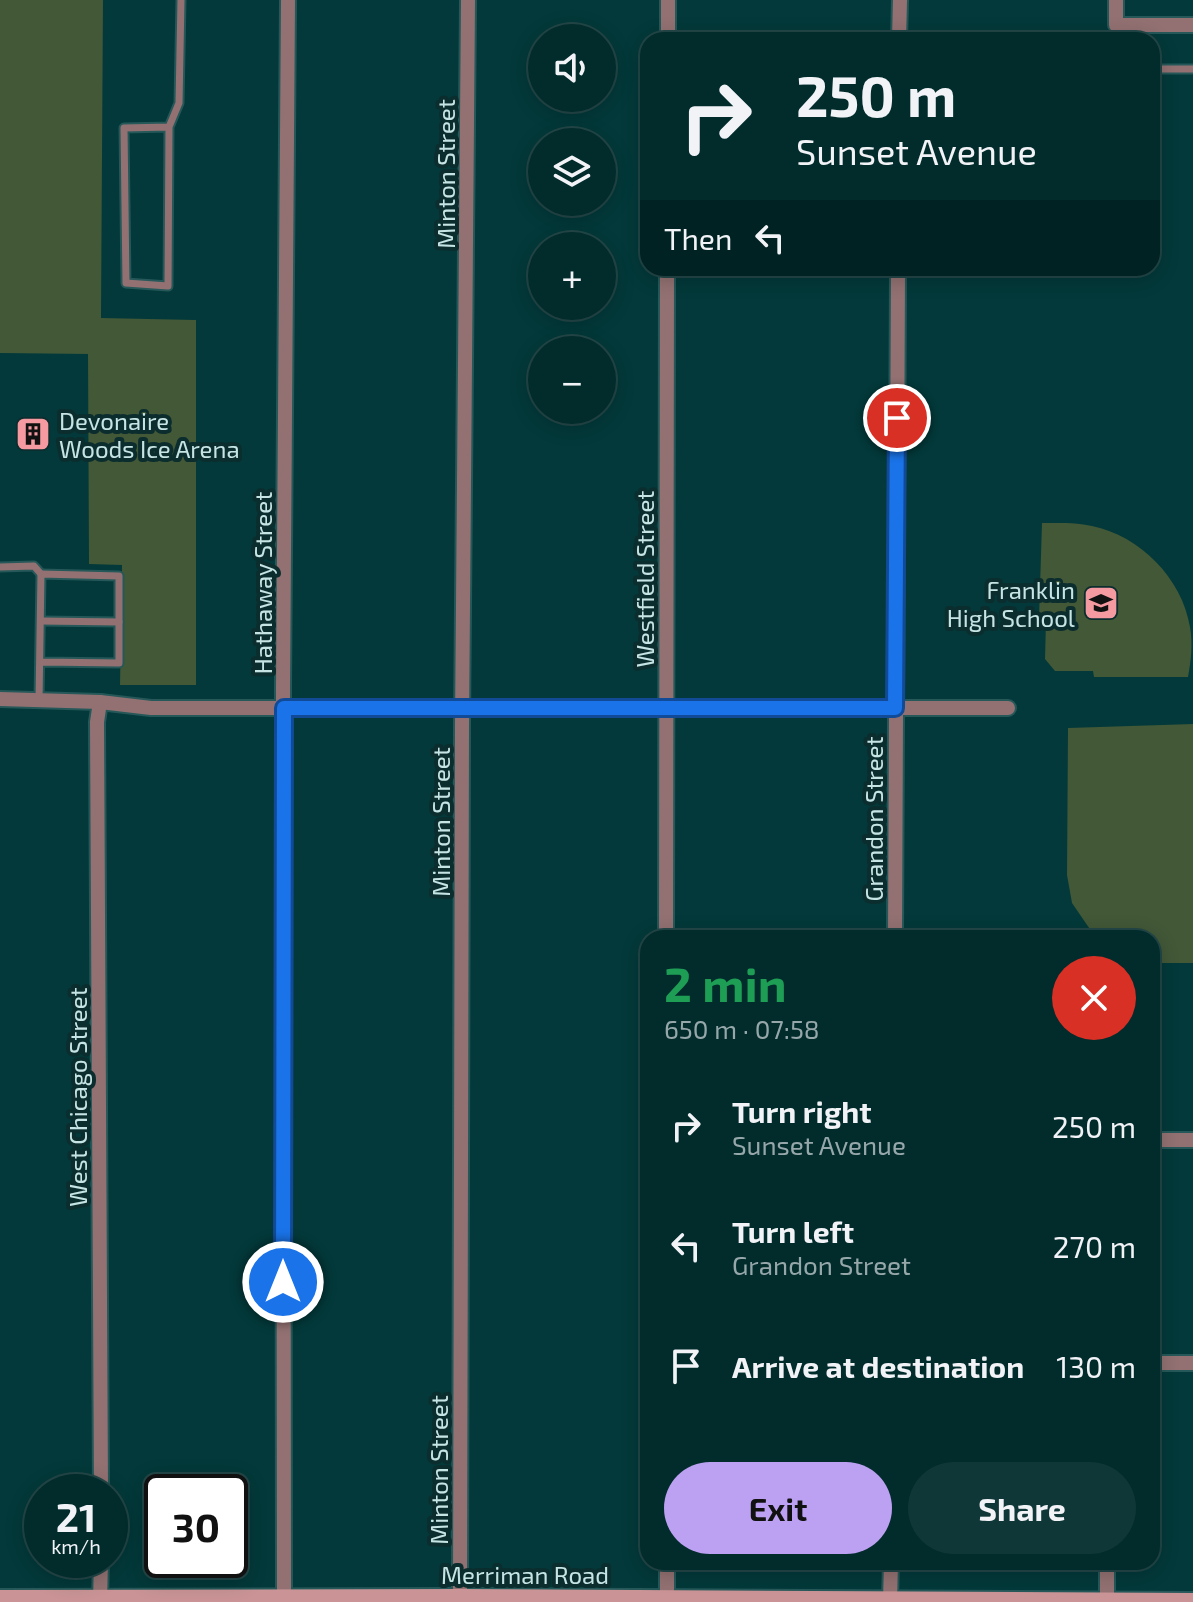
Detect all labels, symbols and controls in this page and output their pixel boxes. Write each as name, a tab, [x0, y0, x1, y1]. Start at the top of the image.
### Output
map controls	[528, 24, 616, 424]
button: sound	[528, 24, 616, 112]
text: 250 m	[796, 61, 956, 128]
icon: right	[664, 64, 768, 168]
street label: Minton Street	[431, 99, 460, 249]
button: layers	[528, 128, 616, 216]
text: Sunset Avenue	[796, 129, 1037, 172]
icon: left	[748, 216, 792, 260]
text: Then	[664, 220, 732, 256]
button: +	[528, 232, 616, 320]
button: −	[528, 336, 616, 424]
pin	[863, 384, 931, 452]
icon: arrive	[875, 396, 919, 440]
place label: Devonaire Woods Ice Arena	[59, 406, 240, 463]
building icon: Devonaire Woods Ice Arena	[14, 415, 52, 453]
street label: Westfield Street	[630, 491, 659, 667]
street label: Hathaway Street	[248, 492, 277, 674]
place label: Franklin High School	[947, 575, 1075, 632]
school or university icon: Franklin High School	[1082, 584, 1120, 622]
street label: Grandon Street	[859, 736, 888, 902]
street label: Minton Street	[426, 747, 455, 897]
text: 2 min	[664, 954, 787, 1012]
button: close	[1052, 956, 1136, 1040]
street label: West Chicago Street	[63, 987, 92, 1207]
text: 650 m · 07:58	[664, 1013, 820, 1044]
text: Turn right	[732, 1093, 872, 1129]
icon: right	[664, 1104, 708, 1148]
text: 250 m	[1052, 1108, 1136, 1144]
text: Sunset Avenue	[732, 1129, 906, 1160]
text: Turn left	[732, 1213, 854, 1249]
icon: left	[664, 1224, 708, 1268]
text: 270 m	[1053, 1228, 1136, 1264]
position arrow	[241, 1240, 325, 1324]
text: Grandon Street	[732, 1249, 911, 1280]
icon: arrive	[664, 1344, 708, 1388]
text: Arrive at destination	[732, 1348, 1024, 1384]
text: 130 m	[1056, 1348, 1136, 1384]
street label: Minton Street	[424, 1395, 453, 1545]
button: Exit	[664, 1462, 892, 1554]
button: Share	[908, 1462, 1136, 1554]
speed limit sign: 30	[144, 1474, 248, 1578]
text: 21	[56, 1492, 96, 1540]
text: km/h	[51, 1534, 101, 1558]
street label: Merriman Road	[441, 1560, 609, 1589]

